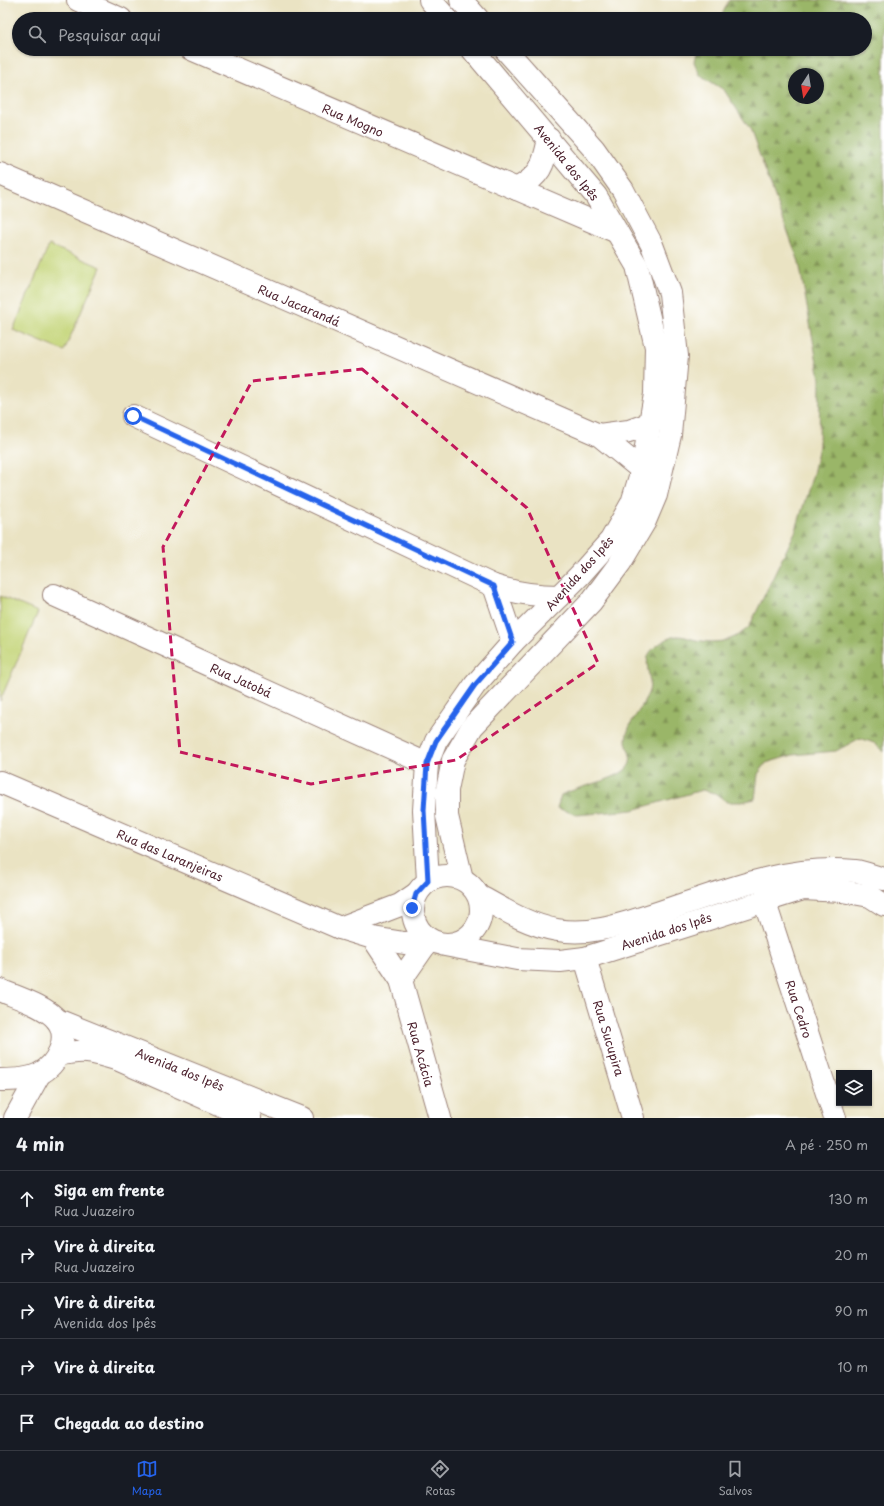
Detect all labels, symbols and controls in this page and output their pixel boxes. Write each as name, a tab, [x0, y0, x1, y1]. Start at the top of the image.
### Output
search box	[12, 12, 872, 56]
icon: search	[26, 23, 48, 45]
text: Pesquisar aqui	[58, 23, 161, 46]
north arrow	[788, 68, 824, 104]
street label: Rua Mogno	[319, 99, 387, 141]
street label: Avenida dos Ipês	[530, 120, 604, 205]
street label: Rua Jacarandá	[255, 280, 344, 331]
route start	[124, 407, 142, 425]
street label: Avenida dos Ipês	[541, 532, 618, 614]
street label: Rua Jatobá	[207, 658, 275, 702]
street label: Rua das Laranjeiras	[114, 824, 226, 886]
route end	[403, 899, 421, 917]
street label: Avenida dos Ipês	[618, 908, 714, 954]
street label: Rua Cedro	[781, 978, 817, 1041]
street label: Rua Sucupira	[589, 998, 629, 1079]
street label: Rua Acácia	[403, 1019, 439, 1089]
street label: Avenida dos Ipês	[133, 1043, 228, 1095]
map controls	[836, 1070, 872, 1106]
button: layers	[836, 1070, 872, 1106]
text: 4 min	[16, 1131, 64, 1157]
text: A pé · 250 m	[785, 1135, 868, 1154]
text: Siga em frente	[54, 1178, 164, 1201]
icon: ahead	[16, 1188, 38, 1210]
text: 130 m	[829, 1189, 868, 1208]
text: Rua Juazeiro	[54, 1201, 135, 1220]
text: Vire à direita	[54, 1234, 155, 1257]
icon: right	[16, 1244, 38, 1266]
text: 20 m	[834, 1245, 868, 1264]
text: Rua Juazeiro	[54, 1257, 135, 1276]
text: Vire à direita	[54, 1290, 155, 1313]
icon: right	[16, 1300, 38, 1322]
text: 90 m	[835, 1301, 868, 1320]
text: Avenida dos Ipês	[54, 1313, 156, 1332]
text: Vire à direita	[54, 1355, 155, 1378]
icon: right	[16, 1356, 38, 1378]
text: 10 m	[838, 1357, 868, 1376]
text: Chegada ao destino	[54, 1411, 204, 1434]
icon: arrive	[16, 1412, 38, 1434]
tab: Mapa	[132, 1458, 162, 1499]
tab: Rotas	[425, 1458, 455, 1499]
tab: Salvos	[718, 1458, 752, 1499]

